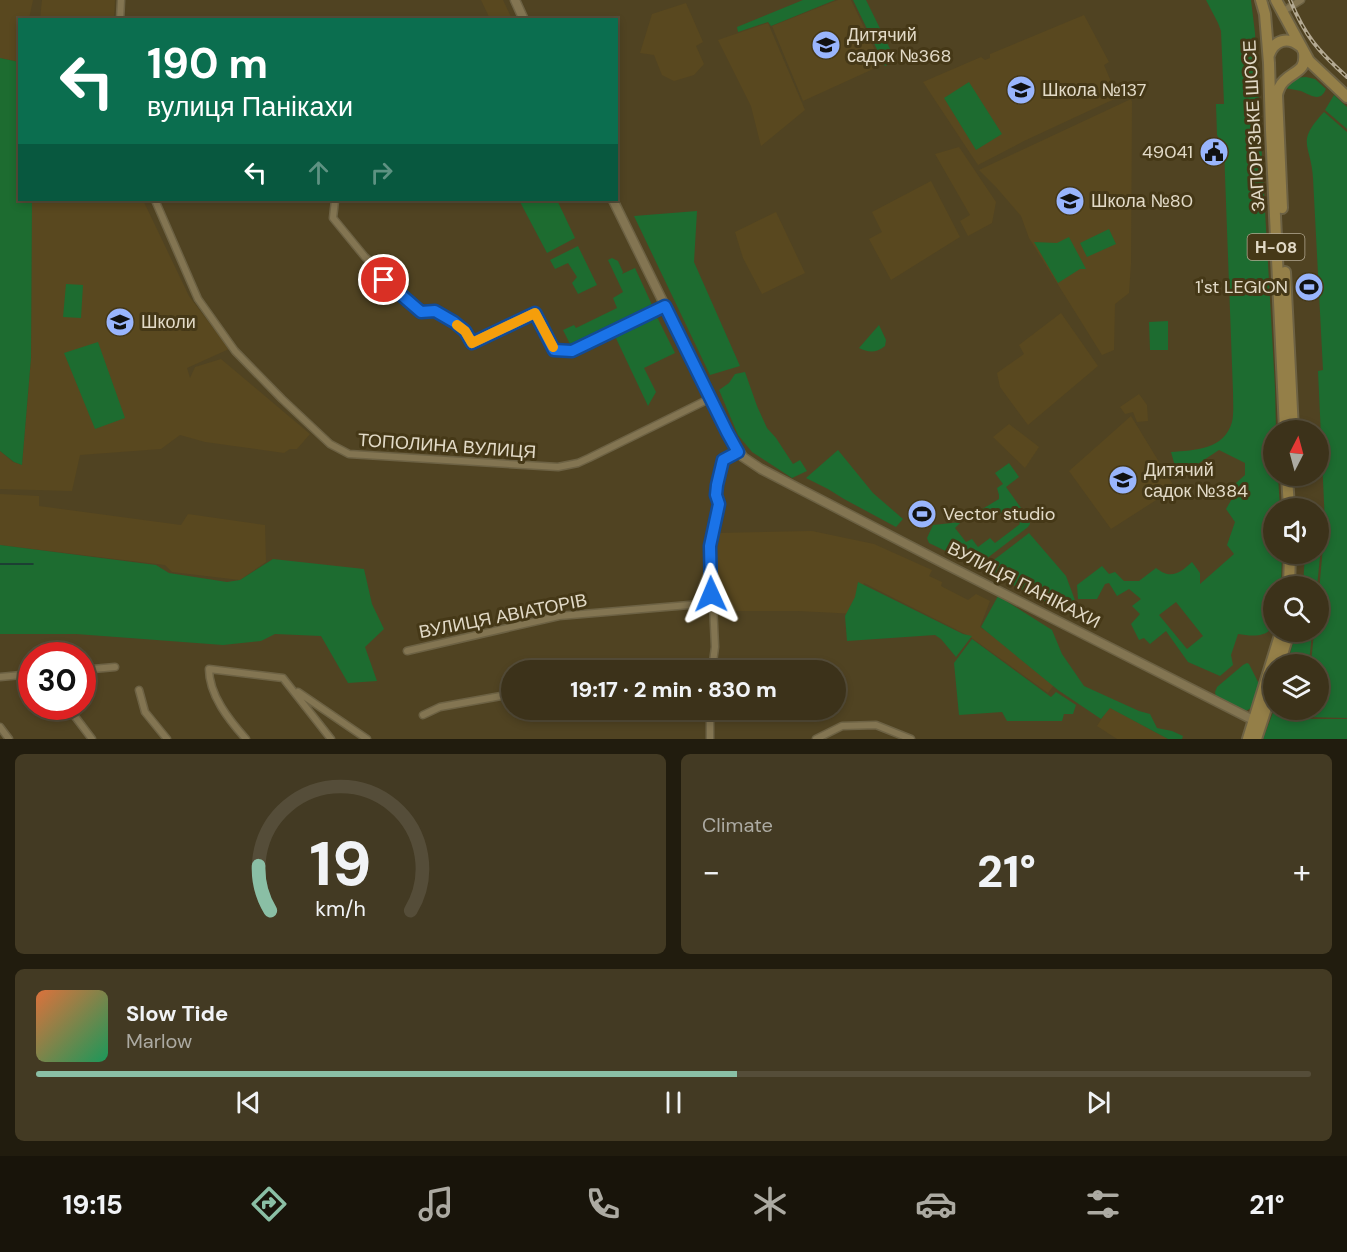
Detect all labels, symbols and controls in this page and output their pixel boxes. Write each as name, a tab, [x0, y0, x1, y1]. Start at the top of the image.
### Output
place label: Дитячий садок №368	[847, 23, 951, 68]
school or university icon: Дитячий садок №368	[810, 29, 842, 61]
text: 190 m	[147, 36, 268, 91]
street label: ЗАПОРІЗЬКЕ ШОСЕ	[1238, 39, 1270, 213]
icon: left	[48, 42, 126, 120]
school or university icon: Школа №137	[1005, 74, 1037, 106]
place label: Школа №137	[1042, 78, 1146, 102]
text: вулиця Панікахи	[147, 89, 353, 124]
public building icon: 49041	[1198, 136, 1230, 168]
place label: 49041	[1142, 140, 1193, 164]
icon: left	[239, 156, 272, 189]
icon: ahead	[302, 156, 335, 189]
icon: right	[365, 156, 398, 189]
school or university icon: Школа №80	[1054, 185, 1086, 217]
place label: Школа №80	[1091, 189, 1193, 213]
road number: Н-08	[1248, 234, 1304, 260]
pin	[358, 254, 409, 305]
icon: arrive	[367, 263, 400, 296]
sports icon: 1'st LEGION	[1293, 271, 1325, 303]
place label: 1'st LEGION	[1195, 275, 1288, 299]
school or university icon: Школи	[104, 306, 136, 338]
place label: Школи	[141, 310, 196, 334]
north arrow	[1263, 420, 1329, 486]
map controls	[1263, 420, 1329, 720]
street label: ТОПОЛИНА ВУЛИЦЯ	[357, 428, 537, 464]
place label: Дитячий садок №384	[1144, 458, 1248, 503]
school or university icon: Дитячий садок №384	[1107, 464, 1139, 496]
sports icon: Vector studio	[906, 498, 938, 530]
button: sound	[1263, 498, 1329, 564]
place label: Vector studio	[943, 502, 1055, 526]
street label: ВУЛИЦЯ ПАНІКАХИ	[943, 536, 1105, 634]
position arrow	[679, 562, 743, 626]
button: search	[1263, 576, 1329, 642]
street label: ВУЛИЦЯ АВІАТОРІВ	[417, 588, 589, 644]
speed limit sign: 30	[18, 642, 96, 720]
button: layers	[1263, 654, 1329, 720]
text: 19:17 · 2 min · 830 m	[570, 675, 777, 704]
text: Climate	[702, 812, 773, 838]
text: 19	[309, 823, 372, 904]
text: 21°	[977, 842, 1036, 901]
text: −	[702, 850, 720, 893]
text: +	[1293, 850, 1311, 893]
text: km/h	[315, 895, 366, 923]
text: Slow Tide	[126, 999, 228, 1028]
text: Marlow	[126, 1028, 192, 1054]
icon: previous	[232, 1086, 265, 1119]
icon: pause	[657, 1086, 690, 1119]
icon: next	[1082, 1086, 1115, 1119]
icon: directions	[248, 1183, 290, 1225]
icon: music	[415, 1183, 457, 1225]
icon: phone	[582, 1183, 624, 1225]
icon: climate	[749, 1183, 791, 1225]
icon: car	[915, 1183, 957, 1225]
icon: filters	[1082, 1183, 1124, 1225]
text: 19:15	[62, 1187, 123, 1222]
text: 21°	[1249, 1187, 1284, 1222]

